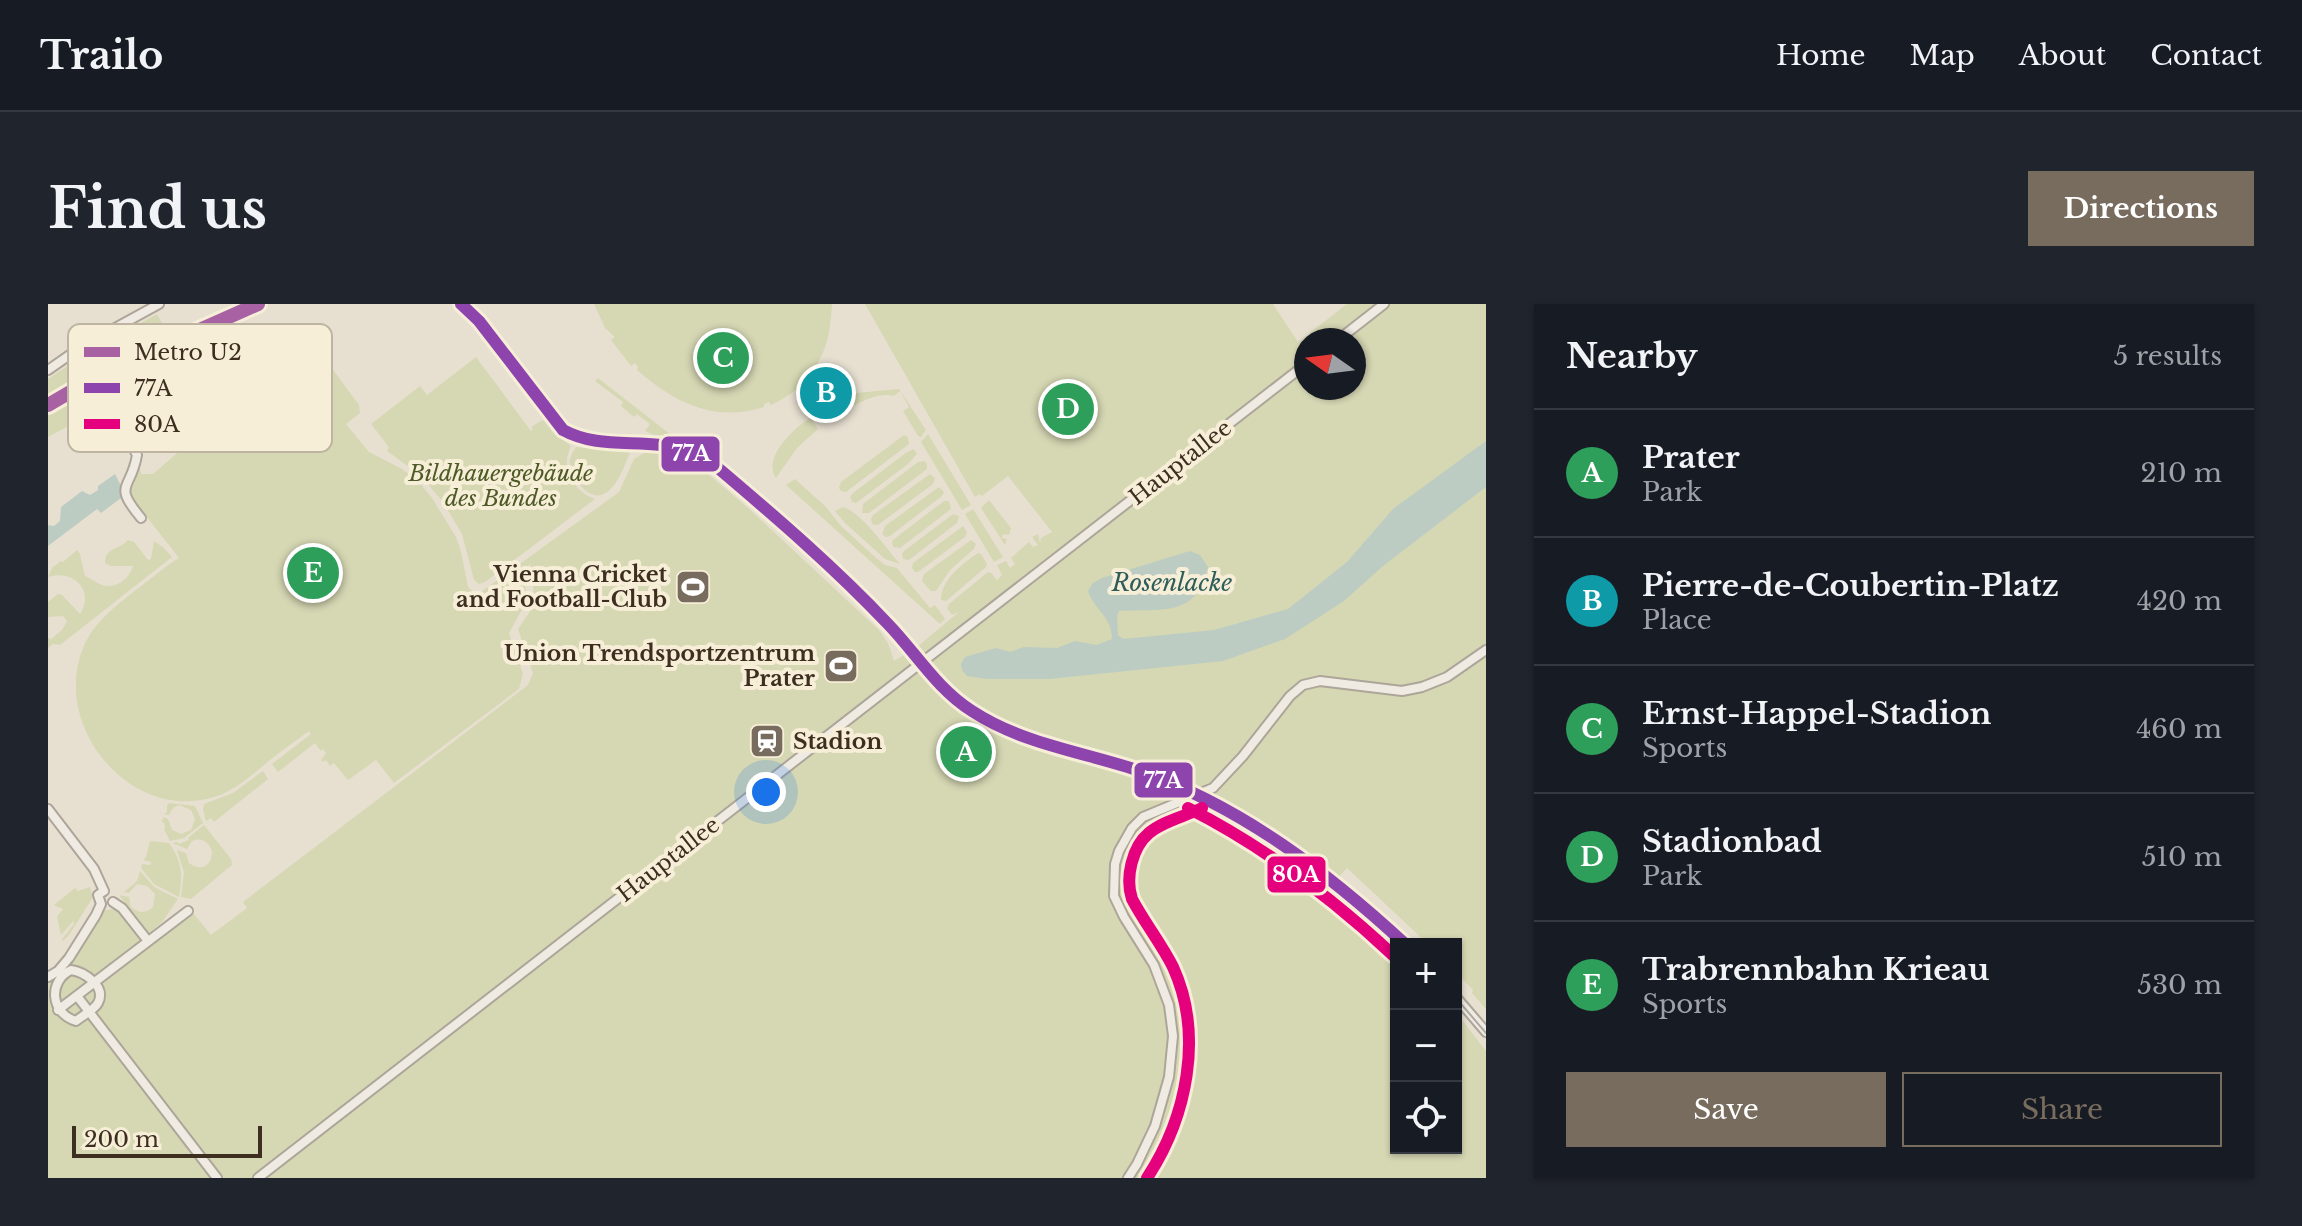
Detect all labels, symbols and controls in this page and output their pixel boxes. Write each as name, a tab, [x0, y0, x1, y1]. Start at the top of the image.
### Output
text: Trailo	[40, 32, 163, 79]
text: Home	[1776, 38, 1866, 73]
text: Map	[1910, 38, 1975, 73]
text: About	[2019, 38, 2106, 73]
text: Contact	[2150, 38, 2262, 73]
button: Directions	[2028, 171, 2254, 246]
text: Find us	[48, 174, 267, 243]
legend	[68, 324, 332, 452]
pin: C	[697, 328, 749, 388]
north arrow	[1294, 328, 1366, 400]
text: Nearby	[1566, 335, 1698, 377]
text: Metro U2	[134, 339, 242, 366]
text: 5 results	[2113, 340, 2222, 372]
pin: B	[800, 363, 852, 423]
text: 77A	[134, 375, 173, 402]
pin: D	[1042, 379, 1094, 439]
text: 80A	[134, 411, 181, 438]
street label: Hauptallee	[1124, 414, 1237, 511]
line badge: 77A	[660, 435, 721, 473]
text: Prater	[1642, 439, 1740, 476]
text: 77A	[671, 440, 712, 467]
text: A	[1581, 457, 1603, 489]
text: 210 m	[2140, 457, 2222, 489]
park label: Bildhauergebäude des Bundes	[408, 460, 593, 512]
text: Park	[1642, 476, 1702, 508]
pin: E	[287, 543, 339, 603]
place label: Vienna Cricket and Football-Club	[456, 561, 668, 613]
text: Pierre-de-Coubertin-Platz	[1642, 567, 2059, 604]
sports icon: Vienna Cricket and Football-Club	[674, 568, 712, 606]
water label: Rosenlacke	[1111, 568, 1232, 597]
text: B	[1582, 585, 1602, 617]
text: 420 m	[2137, 585, 2222, 617]
text: Place	[1642, 604, 1712, 636]
place label: Union Trendsportzentrum Prater	[504, 640, 815, 692]
sports icon: Union Trendsportzentrum Prater	[822, 647, 860, 685]
text: Ernst-Happel-Stadion	[1642, 695, 1991, 732]
text: C	[1581, 713, 1603, 745]
text: 460 m	[2136, 713, 2222, 745]
station icon: Stadion	[748, 722, 786, 760]
pin: A	[940, 722, 992, 782]
place label: Stadion	[793, 728, 882, 755]
text: Sports	[1642, 732, 1727, 764]
line badge: 77A	[1133, 761, 1194, 799]
text: 77A	[1143, 767, 1184, 794]
your location	[746, 772, 786, 812]
street label: Hauptallee	[612, 811, 725, 908]
text: Stadionbad	[1642, 823, 1822, 860]
text: D	[1580, 841, 1604, 873]
text: 510 m	[2142, 841, 2222, 873]
line badge: 80A	[1266, 855, 1327, 894]
text: Park	[1642, 860, 1702, 892]
text: 80A	[1272, 861, 1321, 888]
map controls	[1390, 938, 1462, 1154]
button: +	[1390, 938, 1462, 1010]
text: Trabrennbahn Krieau	[1642, 951, 1989, 988]
text: E	[1582, 969, 1602, 1001]
text: 530 m	[2137, 969, 2222, 1001]
text: Sports	[1642, 988, 1727, 1020]
button: −	[1390, 1010, 1462, 1082]
button: Save	[1566, 1072, 1886, 1147]
button: Share	[1902, 1072, 2222, 1147]
button: locate	[1390, 1082, 1462, 1154]
scale bar	[72, 1122, 262, 1158]
text: 200 m	[84, 1126, 159, 1153]

